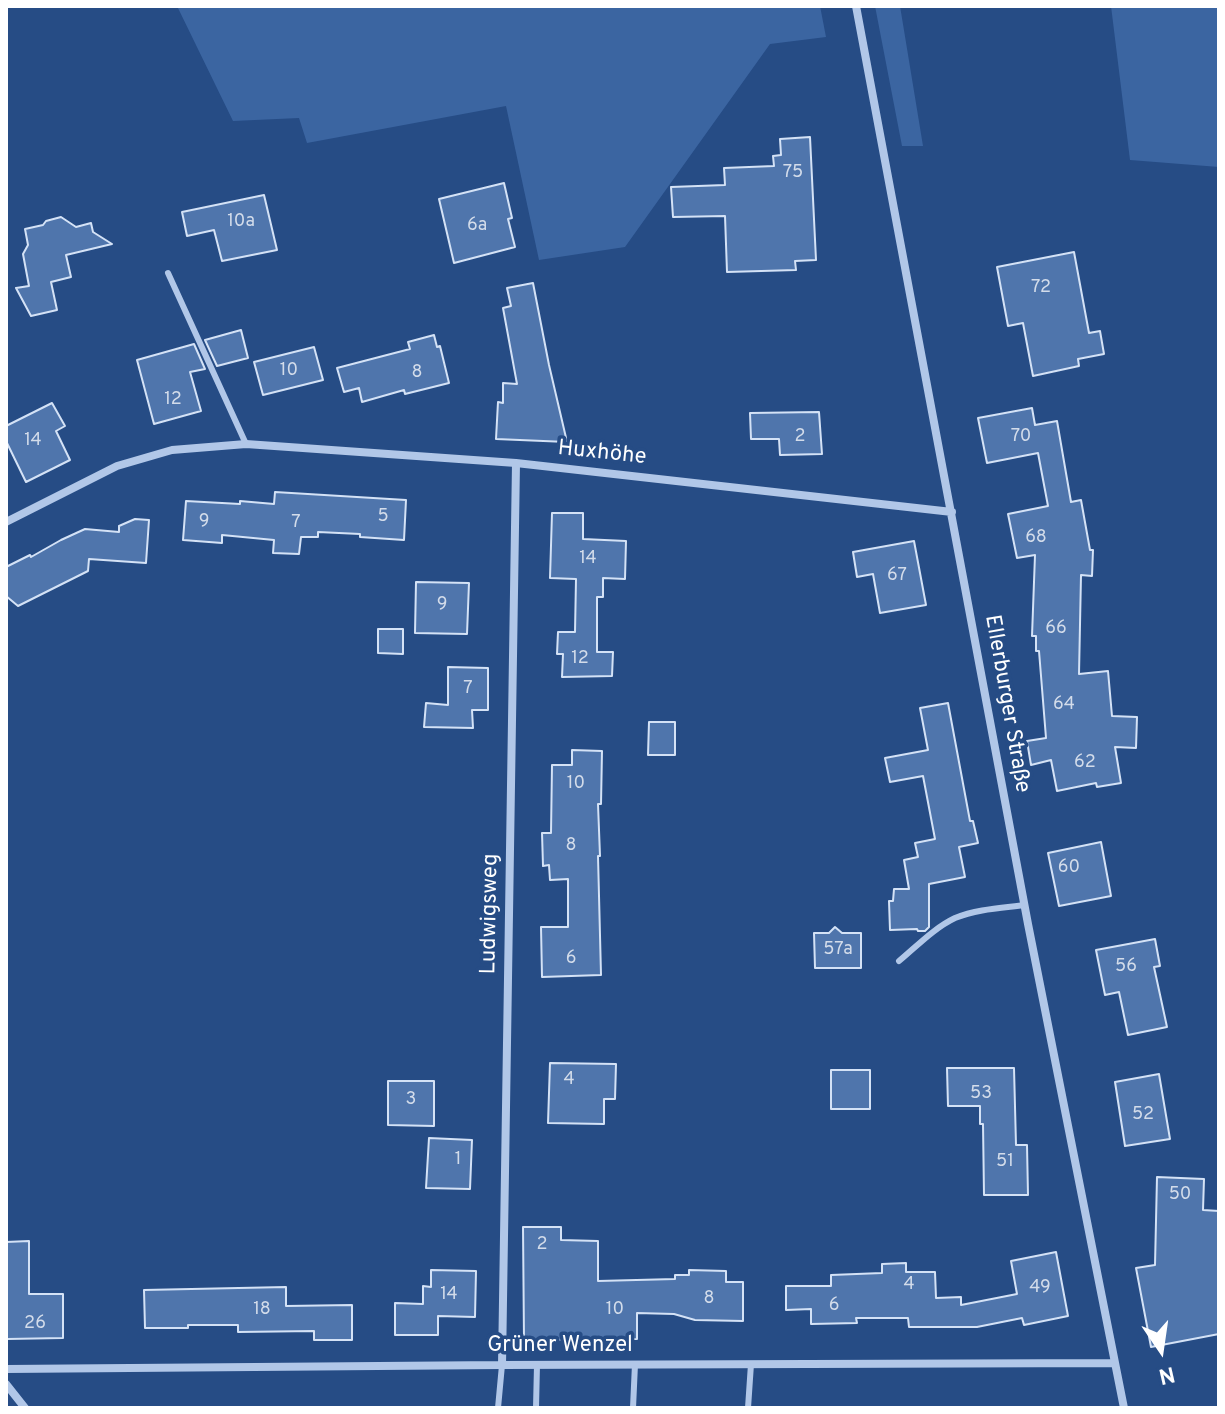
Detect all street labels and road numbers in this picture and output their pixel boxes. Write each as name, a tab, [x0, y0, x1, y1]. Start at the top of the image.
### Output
street label: Huxhöhe	[556, 436, 648, 472]
street label: Ellerburger Straße	[977, 613, 1035, 795]
street label: Ludwigsweg	[477, 853, 505, 975]
street label: Grüner Wenzel	[487, 1334, 633, 1360]

